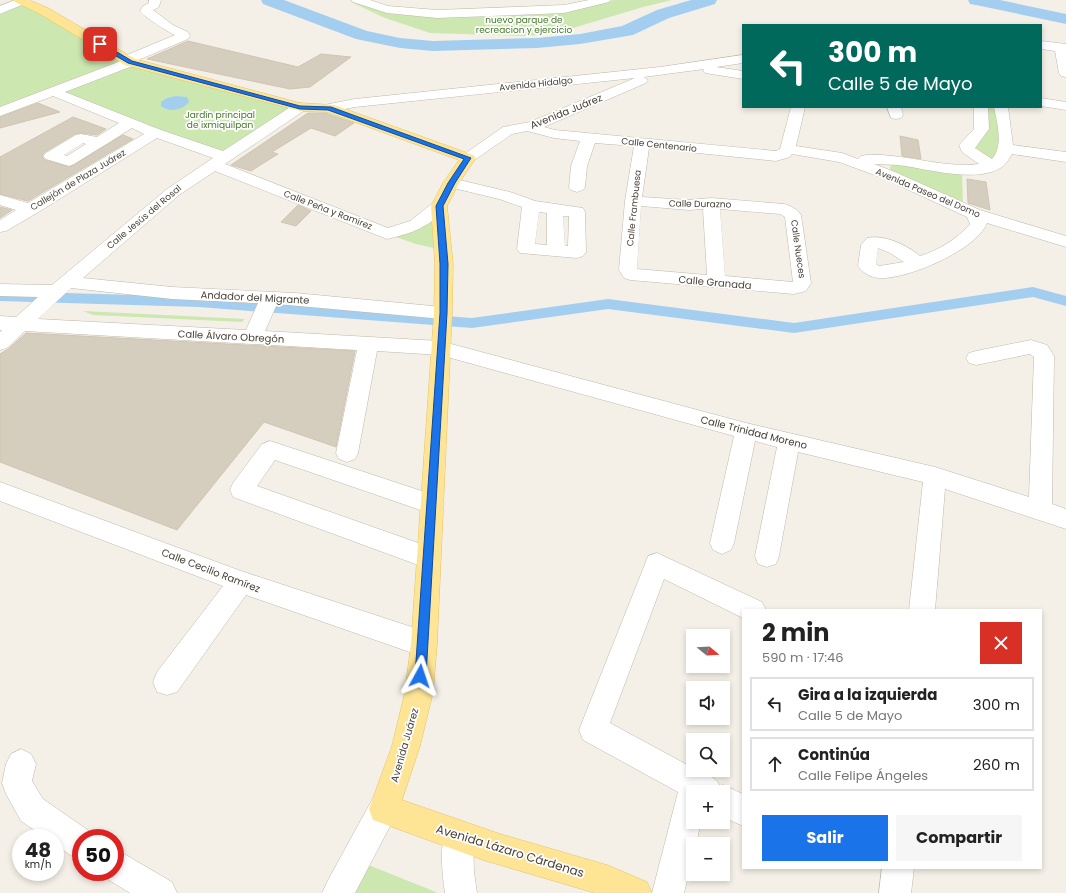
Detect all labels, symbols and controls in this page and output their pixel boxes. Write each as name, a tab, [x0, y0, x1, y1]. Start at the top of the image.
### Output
park label: nuevo parque de recreacion y ejercicio	[476, 14, 572, 36]
pin	[83, 27, 117, 61]
icon: arrive	[89, 33, 111, 55]
text: 300 m	[828, 33, 917, 72]
icon: left	[762, 40, 814, 92]
text: Calle 5 de Mayo	[828, 71, 972, 96]
street label: Avenida Hidalgo	[499, 74, 574, 94]
street label: Avenida Juárez	[528, 90, 605, 133]
park label: Jardín principal de ixmiquilpan	[185, 109, 255, 131]
street label: Calle Centenario	[621, 135, 698, 155]
street label: Callejón de Plaza Juárez	[28, 147, 128, 213]
street label: Avenida Paseo del Domo	[874, 166, 982, 221]
street label: Calle Frambuesa	[624, 169, 644, 247]
street label: Calle Jesús del Rosal	[104, 182, 184, 252]
street label: Calle Peña y Ramírez	[282, 188, 374, 232]
street label: Calle Durazno	[669, 197, 732, 211]
street label: Calle Nueces	[788, 219, 808, 279]
street label: Calle Granada	[678, 272, 752, 293]
street label: Andador del Migrante	[200, 287, 310, 308]
street label: Calle Álvaro Obregón	[177, 326, 285, 347]
street label: Calle Trinidad Moreno	[699, 412, 809, 453]
street label: Calle Cecilio Ramírez	[159, 545, 263, 596]
text: 2 min	[762, 616, 829, 649]
button: close	[980, 622, 1022, 664]
north arrow	[686, 629, 730, 673]
map controls	[686, 629, 730, 881]
text: 590 m · 17:46	[762, 648, 844, 667]
position arrow	[399, 655, 441, 697]
button: sound	[686, 681, 730, 725]
text: Gira a la izquierda	[798, 684, 937, 705]
icon: left	[764, 693, 786, 715]
text: 300 m	[973, 694, 1020, 715]
street label: Avenida Juárez	[387, 706, 422, 784]
text: Calle 5 de Mayo	[798, 706, 902, 725]
button: search	[686, 733, 730, 777]
text: Continúa	[798, 744, 870, 765]
icon: ahead	[764, 753, 786, 775]
text: 260 m	[973, 754, 1020, 775]
text: Calle Felipe Ángeles	[798, 766, 928, 785]
button: +	[686, 785, 730, 829]
button: Salir	[762, 815, 888, 861]
button: Compartir	[896, 815, 1022, 861]
street label: Avenida Lázaro Cárdenas	[434, 820, 586, 881]
speed limit sign: 50	[72, 829, 124, 881]
text: 48	[25, 836, 51, 864]
button: −	[686, 837, 730, 881]
text: km/h	[25, 857, 51, 872]

